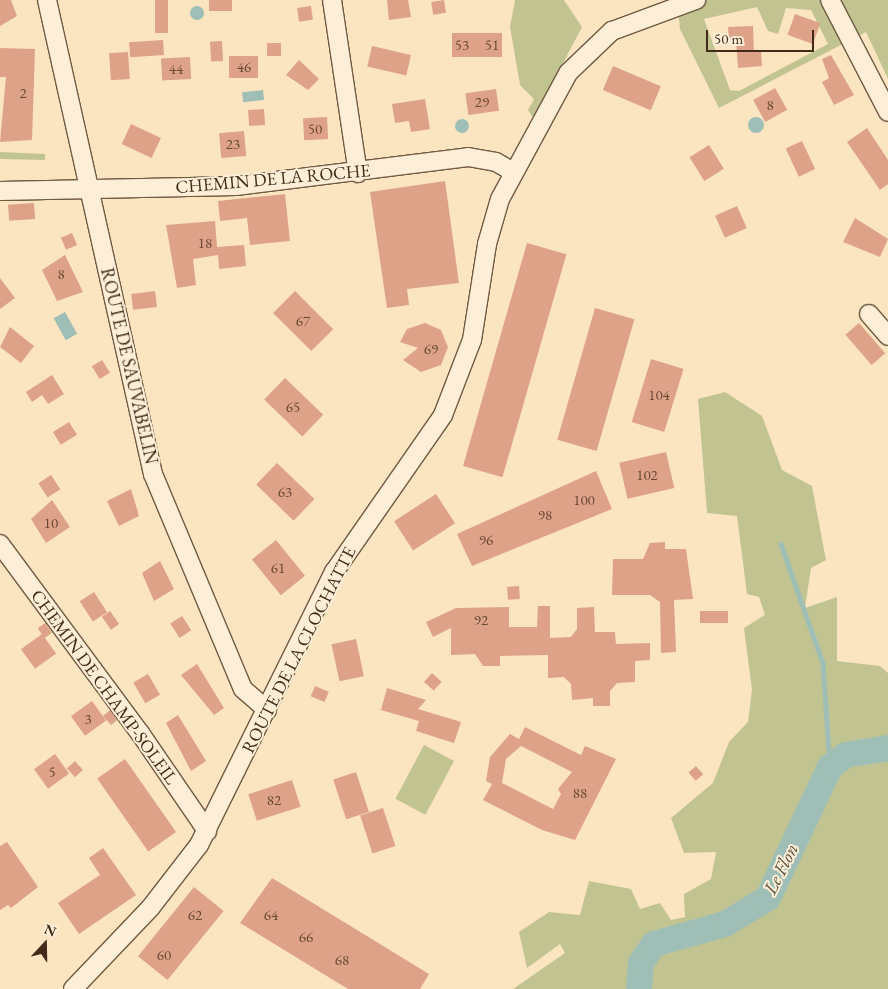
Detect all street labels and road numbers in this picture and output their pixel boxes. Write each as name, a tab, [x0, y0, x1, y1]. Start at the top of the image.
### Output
street label: CHEMIN DE LA ROCHE	[175, 160, 371, 198]
street label: ROUTE DE SAUVABELIN	[96, 266, 162, 466]
street label: ROUTE DE LA CLOCHATTE	[237, 543, 361, 757]
street label: CHEMIN DE CHAMP-SOLEIL	[26, 585, 182, 789]

